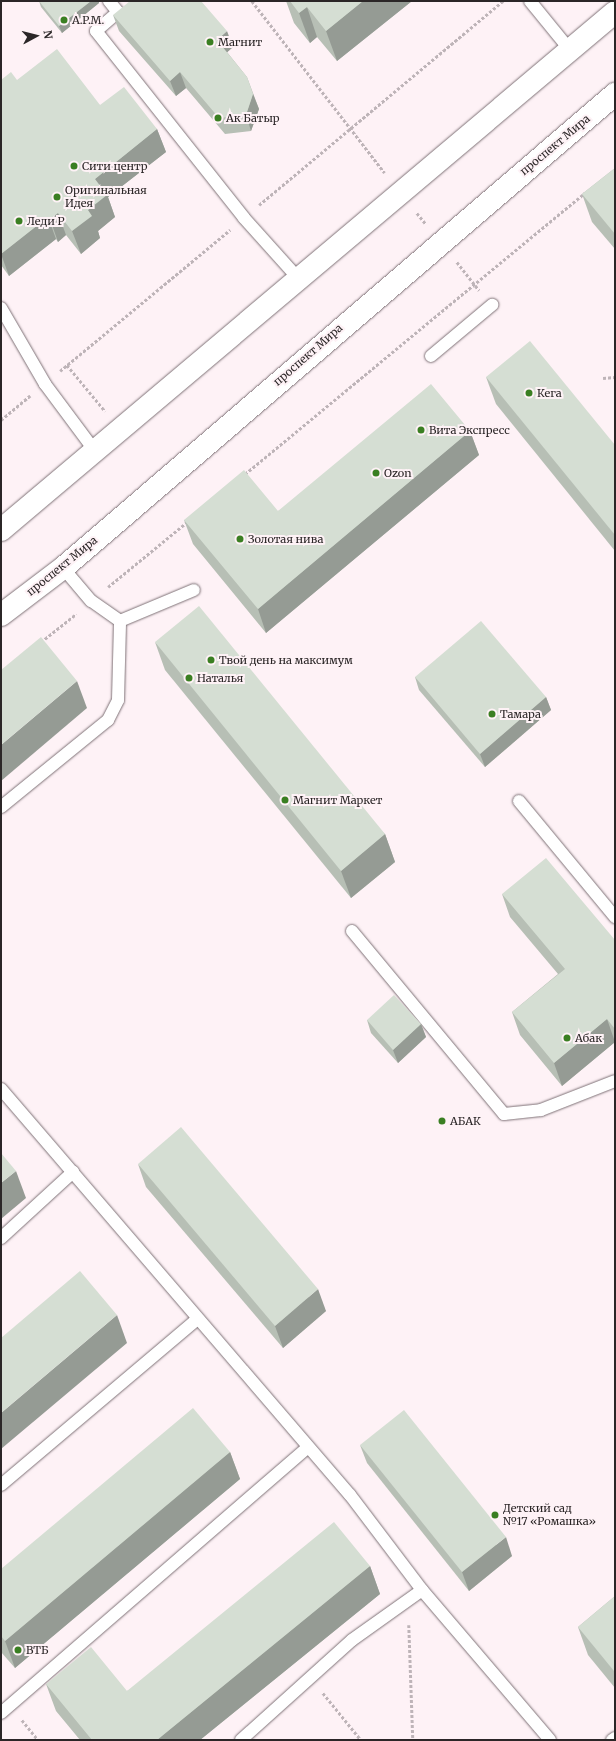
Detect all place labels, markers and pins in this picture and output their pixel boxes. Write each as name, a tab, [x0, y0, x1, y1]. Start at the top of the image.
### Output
place label: А.Р.М.	[72, 13, 104, 27]
marker: А.Р.М.	[59, 15, 69, 25]
place label: Магнит	[218, 35, 262, 49]
marker: Магнит	[205, 37, 215, 47]
place label: Ак Батыр	[226, 111, 280, 125]
marker: Ак Батыр	[213, 113, 223, 123]
place label: Сити центр	[82, 159, 148, 173]
marker: Сити центр	[69, 161, 79, 171]
place label: Оригинальная Идея	[65, 184, 147, 210]
marker: Оригинальная Идея	[52, 192, 62, 202]
place label: Леди Р	[27, 214, 64, 228]
marker: Леди Р	[14, 216, 24, 226]
place label: Кега	[537, 386, 562, 400]
marker: Кега	[524, 388, 534, 398]
place label: Вита Экспресс	[429, 423, 510, 437]
marker: Вита Экспресс	[416, 425, 426, 435]
place label: Ozon	[384, 466, 412, 480]
marker: Ozon	[371, 468, 381, 478]
place label: Золотая нива	[248, 532, 323, 546]
marker: Золотая нива	[235, 534, 245, 544]
place label: Твой день на максимум	[219, 653, 353, 667]
marker: Твой день на максимум	[206, 655, 216, 665]
place label: Наталья	[197, 671, 243, 685]
marker: Наталья	[184, 673, 194, 683]
place label: Тамара	[500, 707, 541, 721]
marker: Тамара	[487, 709, 497, 719]
place label: Магнит Маркет	[293, 793, 382, 807]
marker: Магнит Маркет	[280, 795, 290, 805]
place label: Абак	[575, 1031, 602, 1045]
marker: Абак	[562, 1033, 572, 1043]
place label: АБАК	[450, 1114, 481, 1128]
marker: АБАК	[437, 1116, 447, 1126]
place label: Детский сад №17 «Ромашка»	[503, 1502, 596, 1528]
marker: Детский сад №17 «Ромашка»	[490, 1510, 500, 1520]
place label: ВТБ	[26, 1643, 48, 1657]
marker: ВТБ	[13, 1645, 23, 1655]

